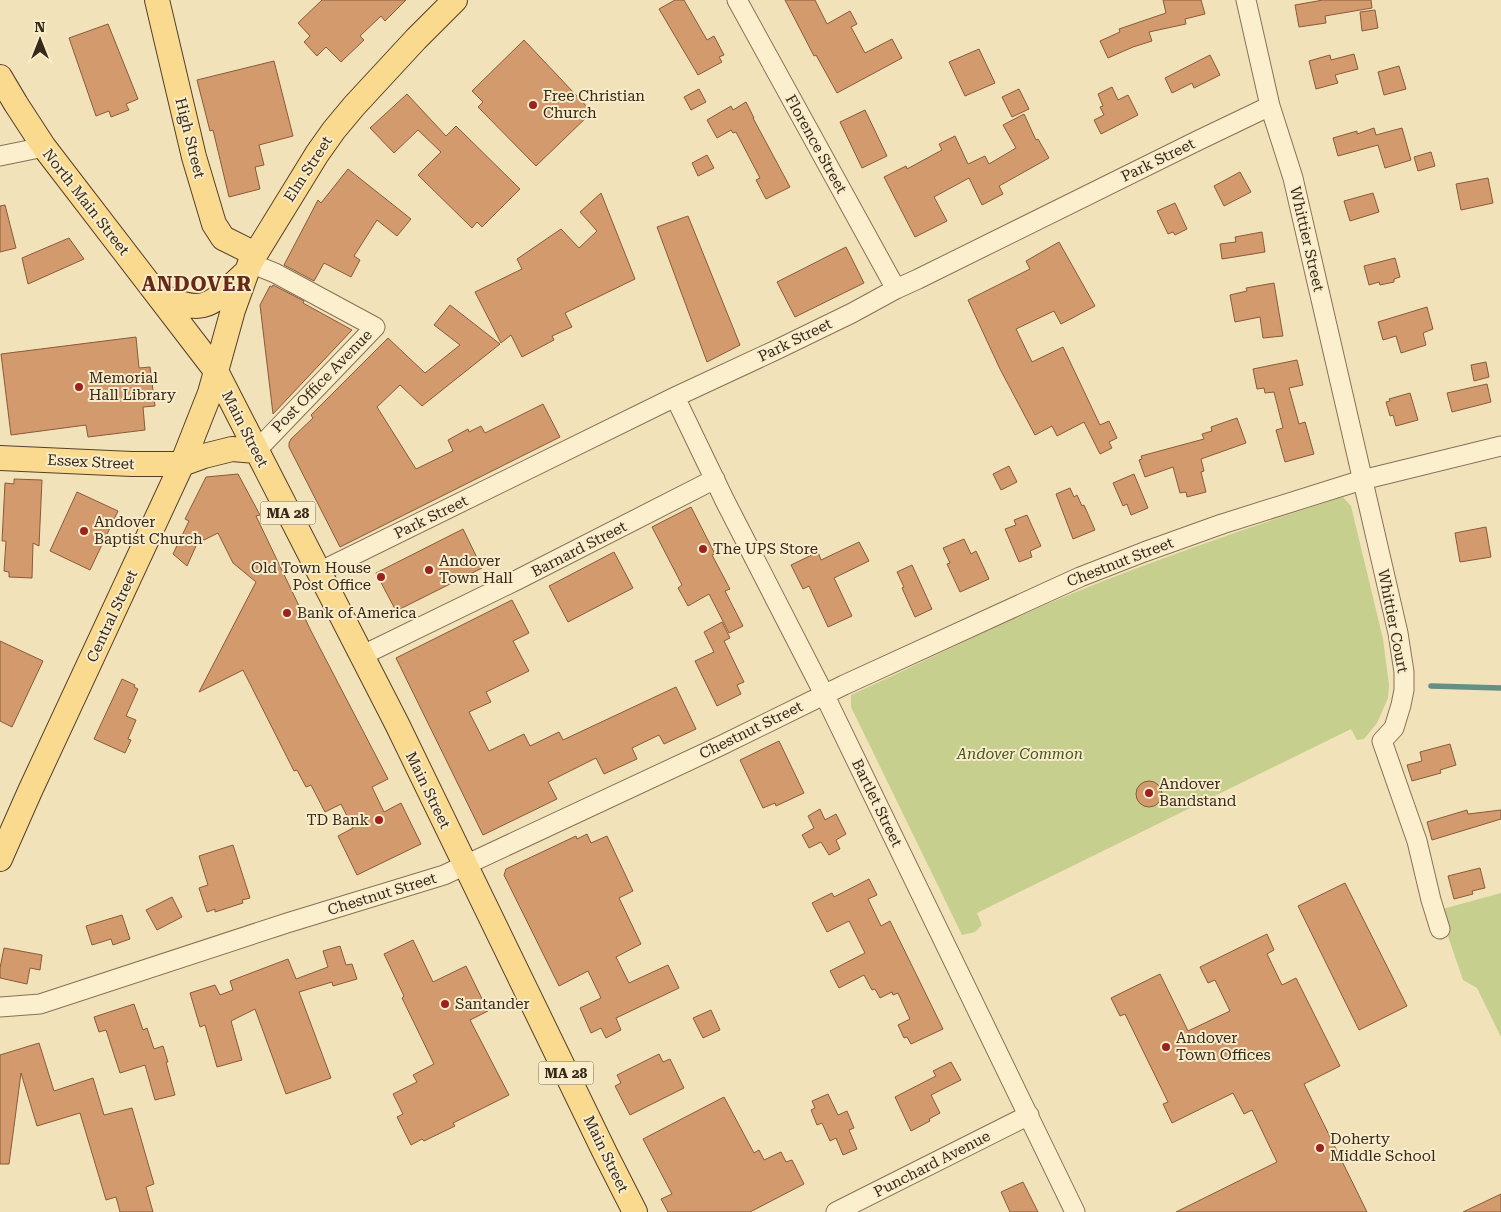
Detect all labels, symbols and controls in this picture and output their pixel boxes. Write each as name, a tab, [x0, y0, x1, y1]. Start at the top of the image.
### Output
north arrow	[15, 15, 65, 65]
text: N	[35, 19, 46, 35]
place label: Free Christian Church	[543, 87, 645, 122]
street label: Florence Street	[781, 91, 851, 197]
street label: High Street	[171, 96, 209, 180]
marker: Free Christian Church	[527, 99, 539, 111]
street label: Elm Street	[280, 132, 336, 205]
street label: Park Street	[1118, 134, 1198, 186]
street label: North Main Street	[39, 145, 133, 259]
street label: Whittier Street	[1286, 185, 1328, 294]
district label: ANDOVER	[142, 272, 252, 296]
street label: Park Street	[755, 314, 835, 366]
street label: Post Office Avenue	[268, 326, 376, 436]
place label: Memorial Hall Library	[89, 369, 176, 404]
marker: Memorial Hall Library	[73, 381, 85, 393]
street label: Main Street	[218, 388, 272, 471]
street label: Essex Street	[47, 451, 136, 473]
street label: Park Street	[391, 491, 471, 543]
road number: MA 28	[260, 502, 316, 524]
place label: Andover Baptist Church	[94, 513, 203, 548]
street label: Barnard Street	[528, 517, 630, 581]
marker: Andover Baptist Church	[78, 525, 90, 537]
street label: Chestnut Street	[1064, 533, 1176, 591]
place label: The UPS Store	[713, 540, 818, 558]
marker: The UPS Store	[697, 543, 709, 555]
place label: Andover Town Hall	[439, 552, 513, 587]
place label: Old Town House Post Office	[251, 559, 371, 594]
marker: Andover Town Hall	[423, 564, 435, 576]
street label: Central Street	[83, 567, 141, 665]
street label: Whittier Court	[1374, 567, 1412, 675]
marker: Old Town House Post Office	[375, 571, 387, 583]
place label: Bank of America	[297, 604, 416, 622]
marker: Bank of America	[281, 607, 293, 619]
street label: Chestnut Street	[696, 697, 806, 763]
park label: Andover Common	[956, 745, 1083, 763]
street label: Main Street	[402, 749, 455, 832]
street label: Bartlet Street	[848, 756, 906, 850]
place label: Andover Bandstand	[1159, 775, 1237, 810]
marker: Andover Bandstand	[1143, 787, 1155, 799]
place label: TD Bank	[307, 811, 369, 829]
marker: TD Bank	[373, 814, 385, 826]
street label: Chestnut Street	[325, 869, 439, 919]
place label: Santander	[455, 995, 530, 1013]
marker: Santander	[439, 998, 451, 1010]
place label: Andover Town Offices	[1176, 1029, 1271, 1064]
marker: Andover Town Offices	[1160, 1041, 1172, 1053]
road number: MA 28	[538, 1062, 594, 1084]
street label: Main Street	[580, 1113, 633, 1196]
street label: Punchard Avenue	[871, 1127, 993, 1201]
place label: Doherty Middle School	[1330, 1130, 1436, 1165]
marker: Doherty Middle School	[1314, 1142, 1326, 1154]

